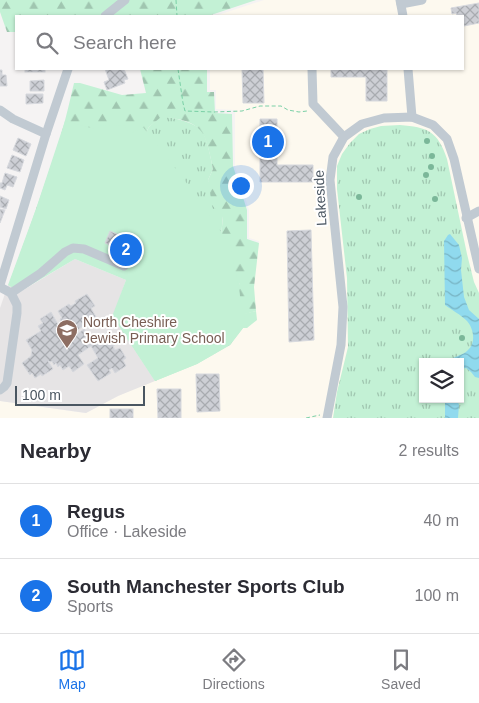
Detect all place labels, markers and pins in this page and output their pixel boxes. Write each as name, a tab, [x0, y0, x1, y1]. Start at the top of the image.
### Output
pin: 1	[252, 123, 284, 161]
pin: 2	[110, 231, 142, 269]
place label: North Cheshire Jewish Primary School	[83, 314, 225, 346]
school or university icon: North Cheshire Jewish Primary School	[55, 318, 79, 349]

